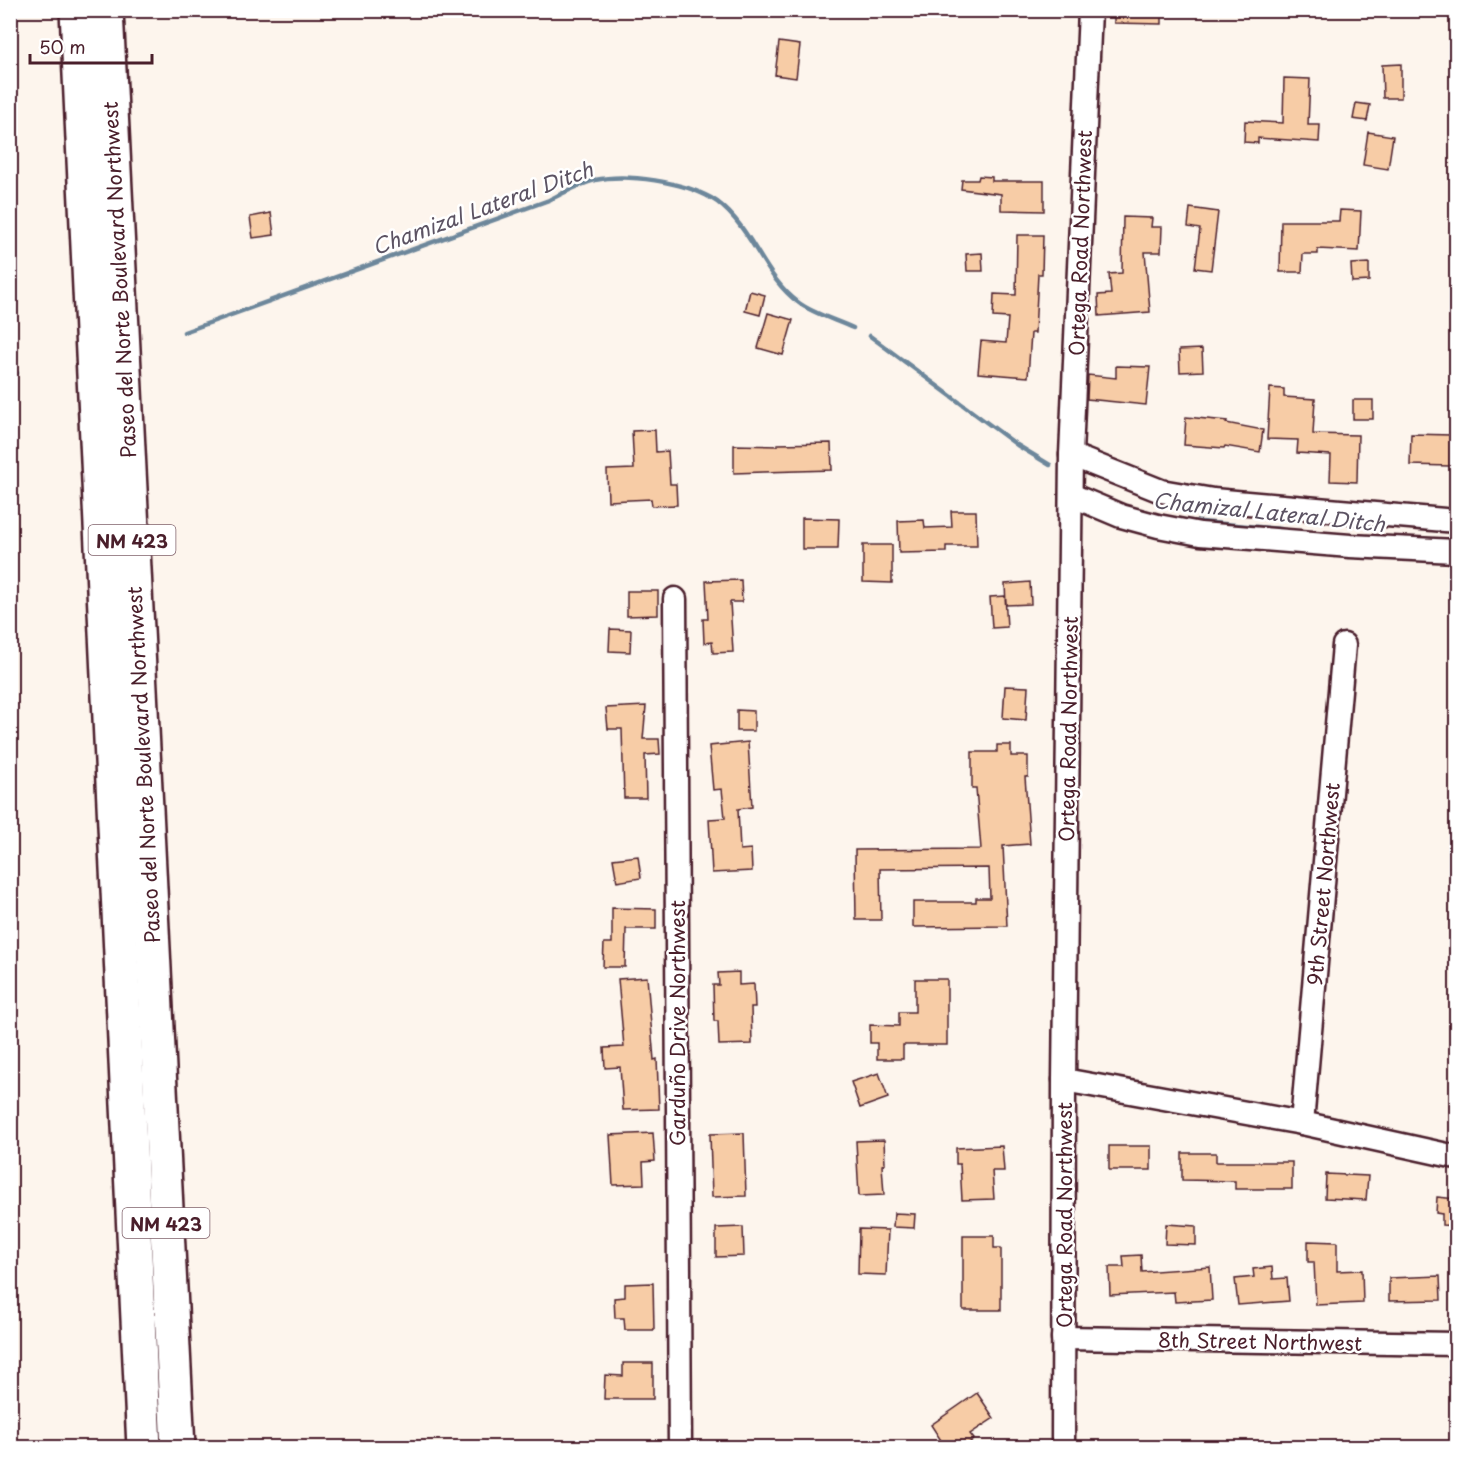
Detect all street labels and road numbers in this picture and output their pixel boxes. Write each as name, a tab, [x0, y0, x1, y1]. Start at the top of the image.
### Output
street label: Paseo del Norte Boulevard Northwest	[95, 101, 143, 459]
street label: Ortega Road Northwest	[1061, 130, 1099, 356]
road number: NM 423	[88, 525, 176, 555]
street label: Paseo del Norte Boulevard Northwest	[119, 586, 167, 944]
street label: Ortega Road Northwest	[1051, 616, 1085, 842]
street label: 9th Street Northwest	[1299, 781, 1347, 987]
street label: Garduño Drive Northwest	[662, 900, 692, 1146]
street label: Ortega Road Northwest	[1049, 1102, 1079, 1328]
road number: NM 423	[122, 1208, 210, 1238]
street label: 8th Street Northwest	[1158, 1324, 1362, 1358]

